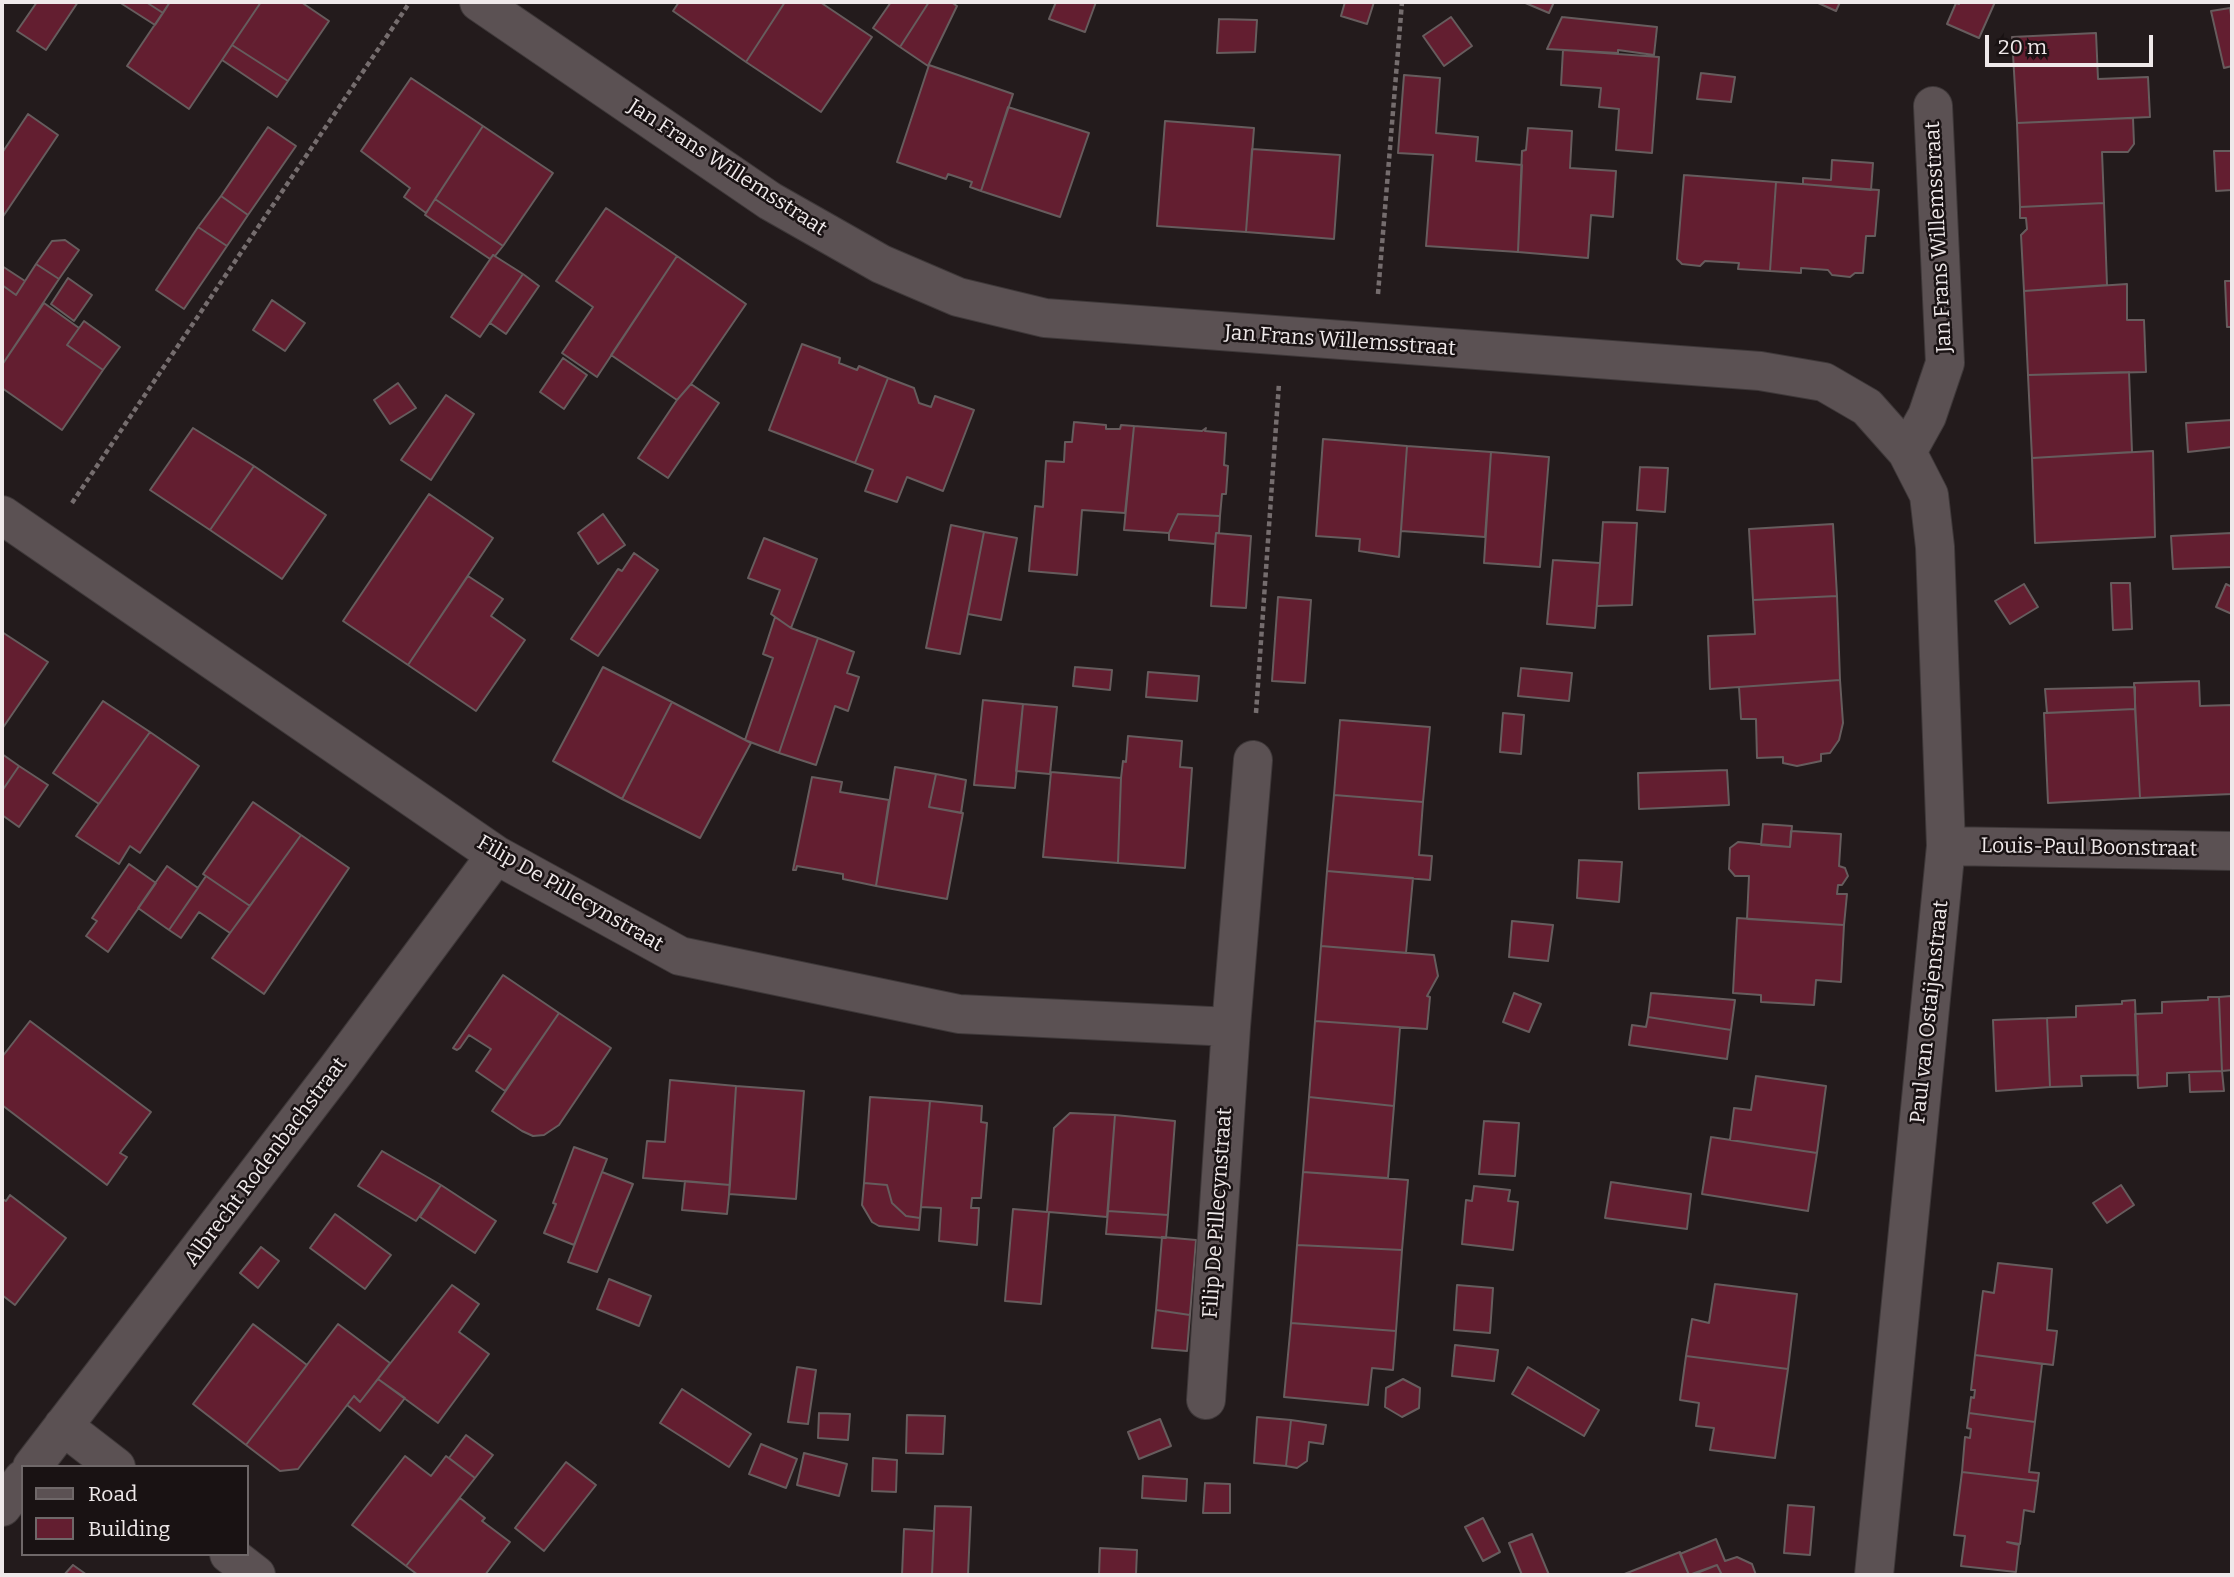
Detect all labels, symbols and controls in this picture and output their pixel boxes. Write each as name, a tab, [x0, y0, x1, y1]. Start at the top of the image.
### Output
scale bar	[1989, 21, 2157, 65]
text: 20 m	[1998, 34, 2047, 60]
street label: Jan Frans Willemsstraat	[623, 94, 831, 242]
street label: Jan Frans Willemsstraat	[1920, 121, 1958, 353]
street label: Jan Frans Willemsstraat	[1223, 320, 1457, 362]
street label: Filip De Pillecynstraat	[472, 830, 668, 958]
street label: Louis-Paul Boonstraat	[1980, 834, 2198, 862]
street label: Paul van Ostaijenstraat	[1906, 899, 1954, 1125]
street label: Albrecht Rodenbachstraat	[179, 1053, 353, 1271]
street label: Filip De Pillecynstraat	[1198, 1107, 1238, 1319]
legend	[21, 1465, 248, 1556]
text: Road	[88, 1481, 137, 1507]
text: Building	[88, 1516, 170, 1542]

